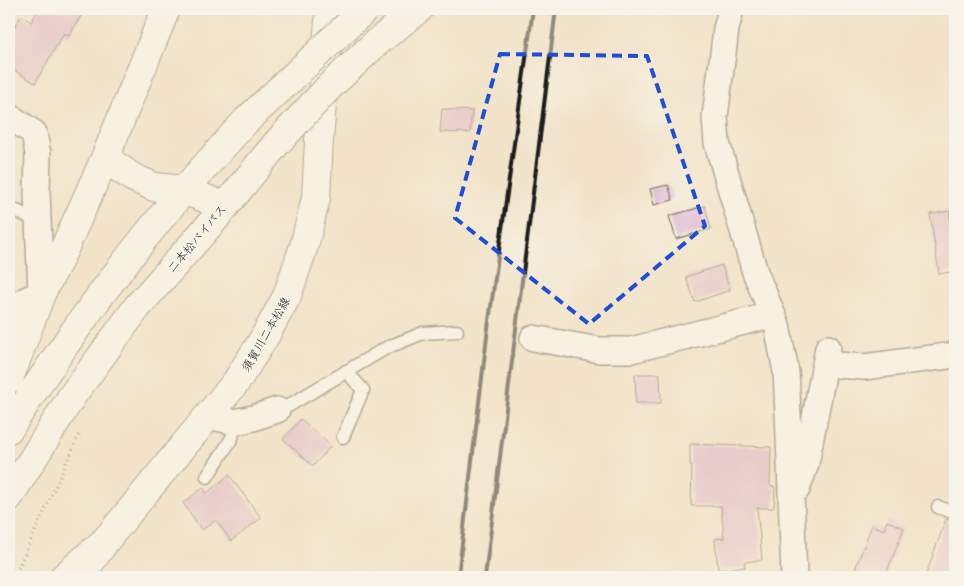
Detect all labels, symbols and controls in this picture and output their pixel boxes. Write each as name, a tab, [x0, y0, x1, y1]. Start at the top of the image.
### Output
street label: 二本松バイパス	[163, 201, 229, 275]
street label: 須賀川二本松線	[237, 294, 293, 374]

